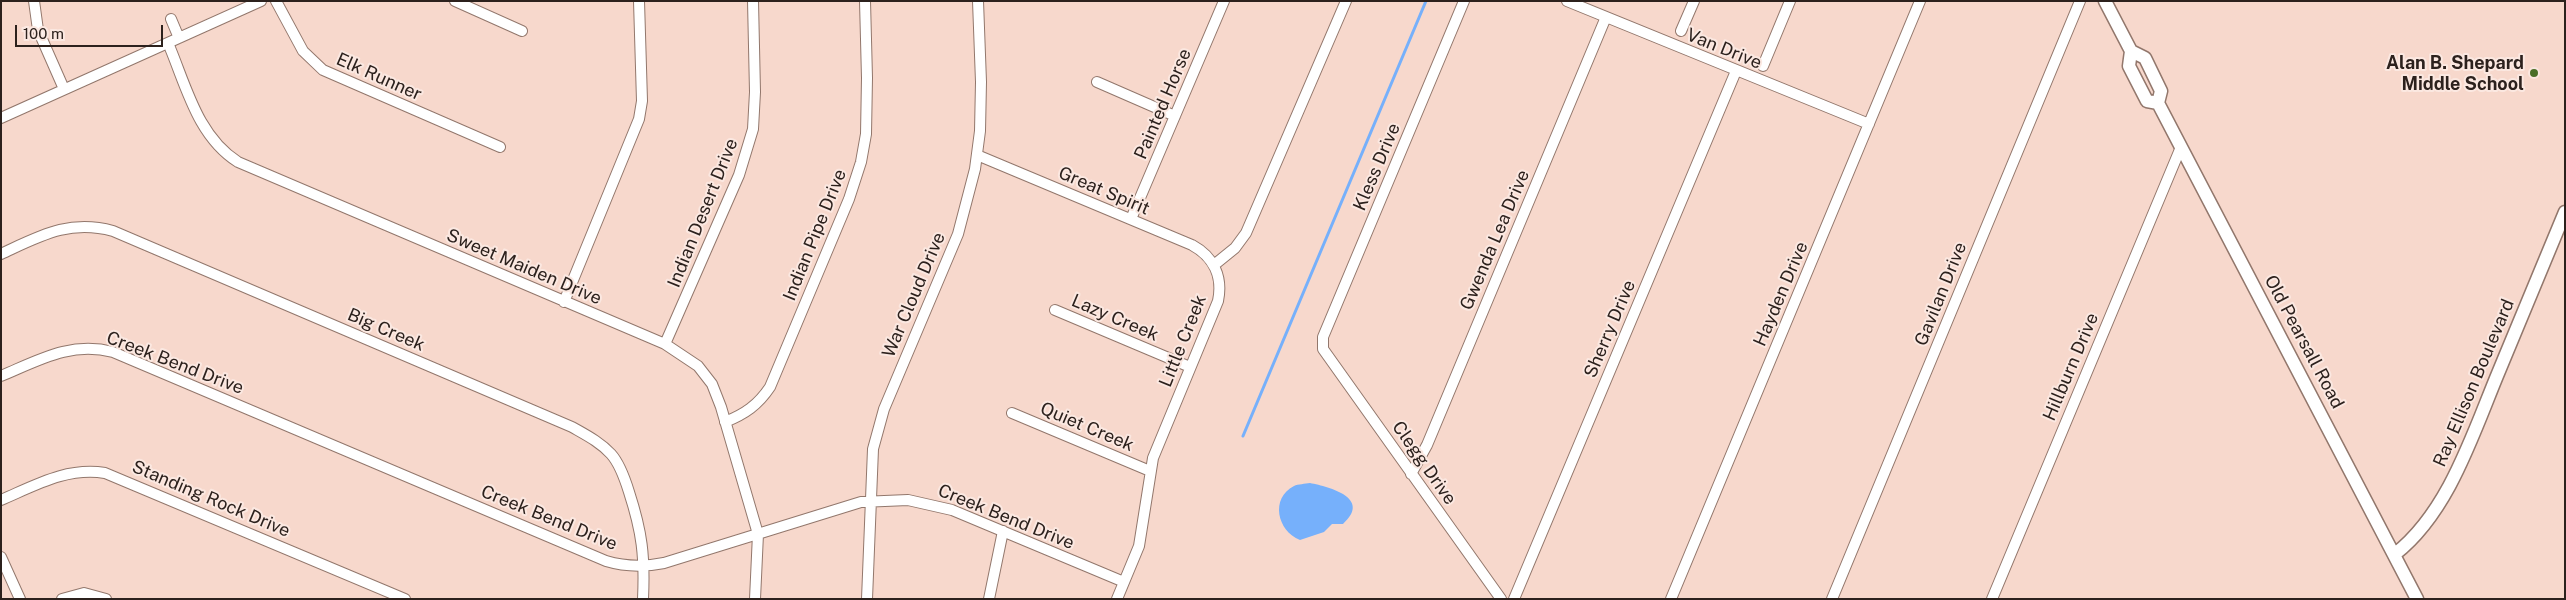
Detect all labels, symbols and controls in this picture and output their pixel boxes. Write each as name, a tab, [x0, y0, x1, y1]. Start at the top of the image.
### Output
scale bar	[18, 15, 165, 47]
street label: Van Drive	[1683, 24, 1765, 74]
text: 100 m	[23, 25, 64, 42]
street label: Painted Horse	[1130, 45, 1196, 163]
street label: Elk Runner	[333, 49, 425, 105]
place label: Alan B. Shepard Middle School	[2386, 52, 2524, 94]
marker: Alan B. Shepard Middle School	[2528, 67, 2540, 79]
street label: Kless Drive	[1349, 120, 1405, 214]
street label: Indian Desert Drive	[663, 135, 743, 291]
street label: Great Spirit	[1055, 162, 1153, 220]
street label: Indian Pipe Drive	[779, 166, 851, 304]
street label: Gwenda Lea Drive	[1456, 167, 1534, 313]
street label: Sweet Maiden Drive	[443, 225, 605, 309]
street label: War Cloud Drive	[878, 229, 950, 361]
street label: Hayden Drive	[1749, 238, 1813, 350]
street label: Gavilan Drive	[1910, 239, 1972, 349]
street label: Old Pearsall Road	[2260, 271, 2348, 413]
street label: Sherry Drive	[1580, 277, 1640, 381]
street label: Lazy Creek	[1068, 290, 1162, 346]
street label: Little Creek	[1155, 292, 1211, 390]
street label: Ray Ellison Boulevard	[2429, 296, 2519, 470]
street label: Big Creek	[344, 304, 428, 356]
street label: Hillburn Drive	[2039, 310, 2103, 424]
street label: Creek Bend Drive	[103, 327, 247, 399]
street label: Quiet Creek	[1037, 398, 1137, 456]
street label: Clegg Drive	[1387, 417, 1461, 509]
street label: Standing Rock Drive	[129, 456, 293, 542]
street label: Creek Bend Drive	[935, 480, 1077, 554]
street label: Creek Bend Drive	[478, 481, 620, 555]

